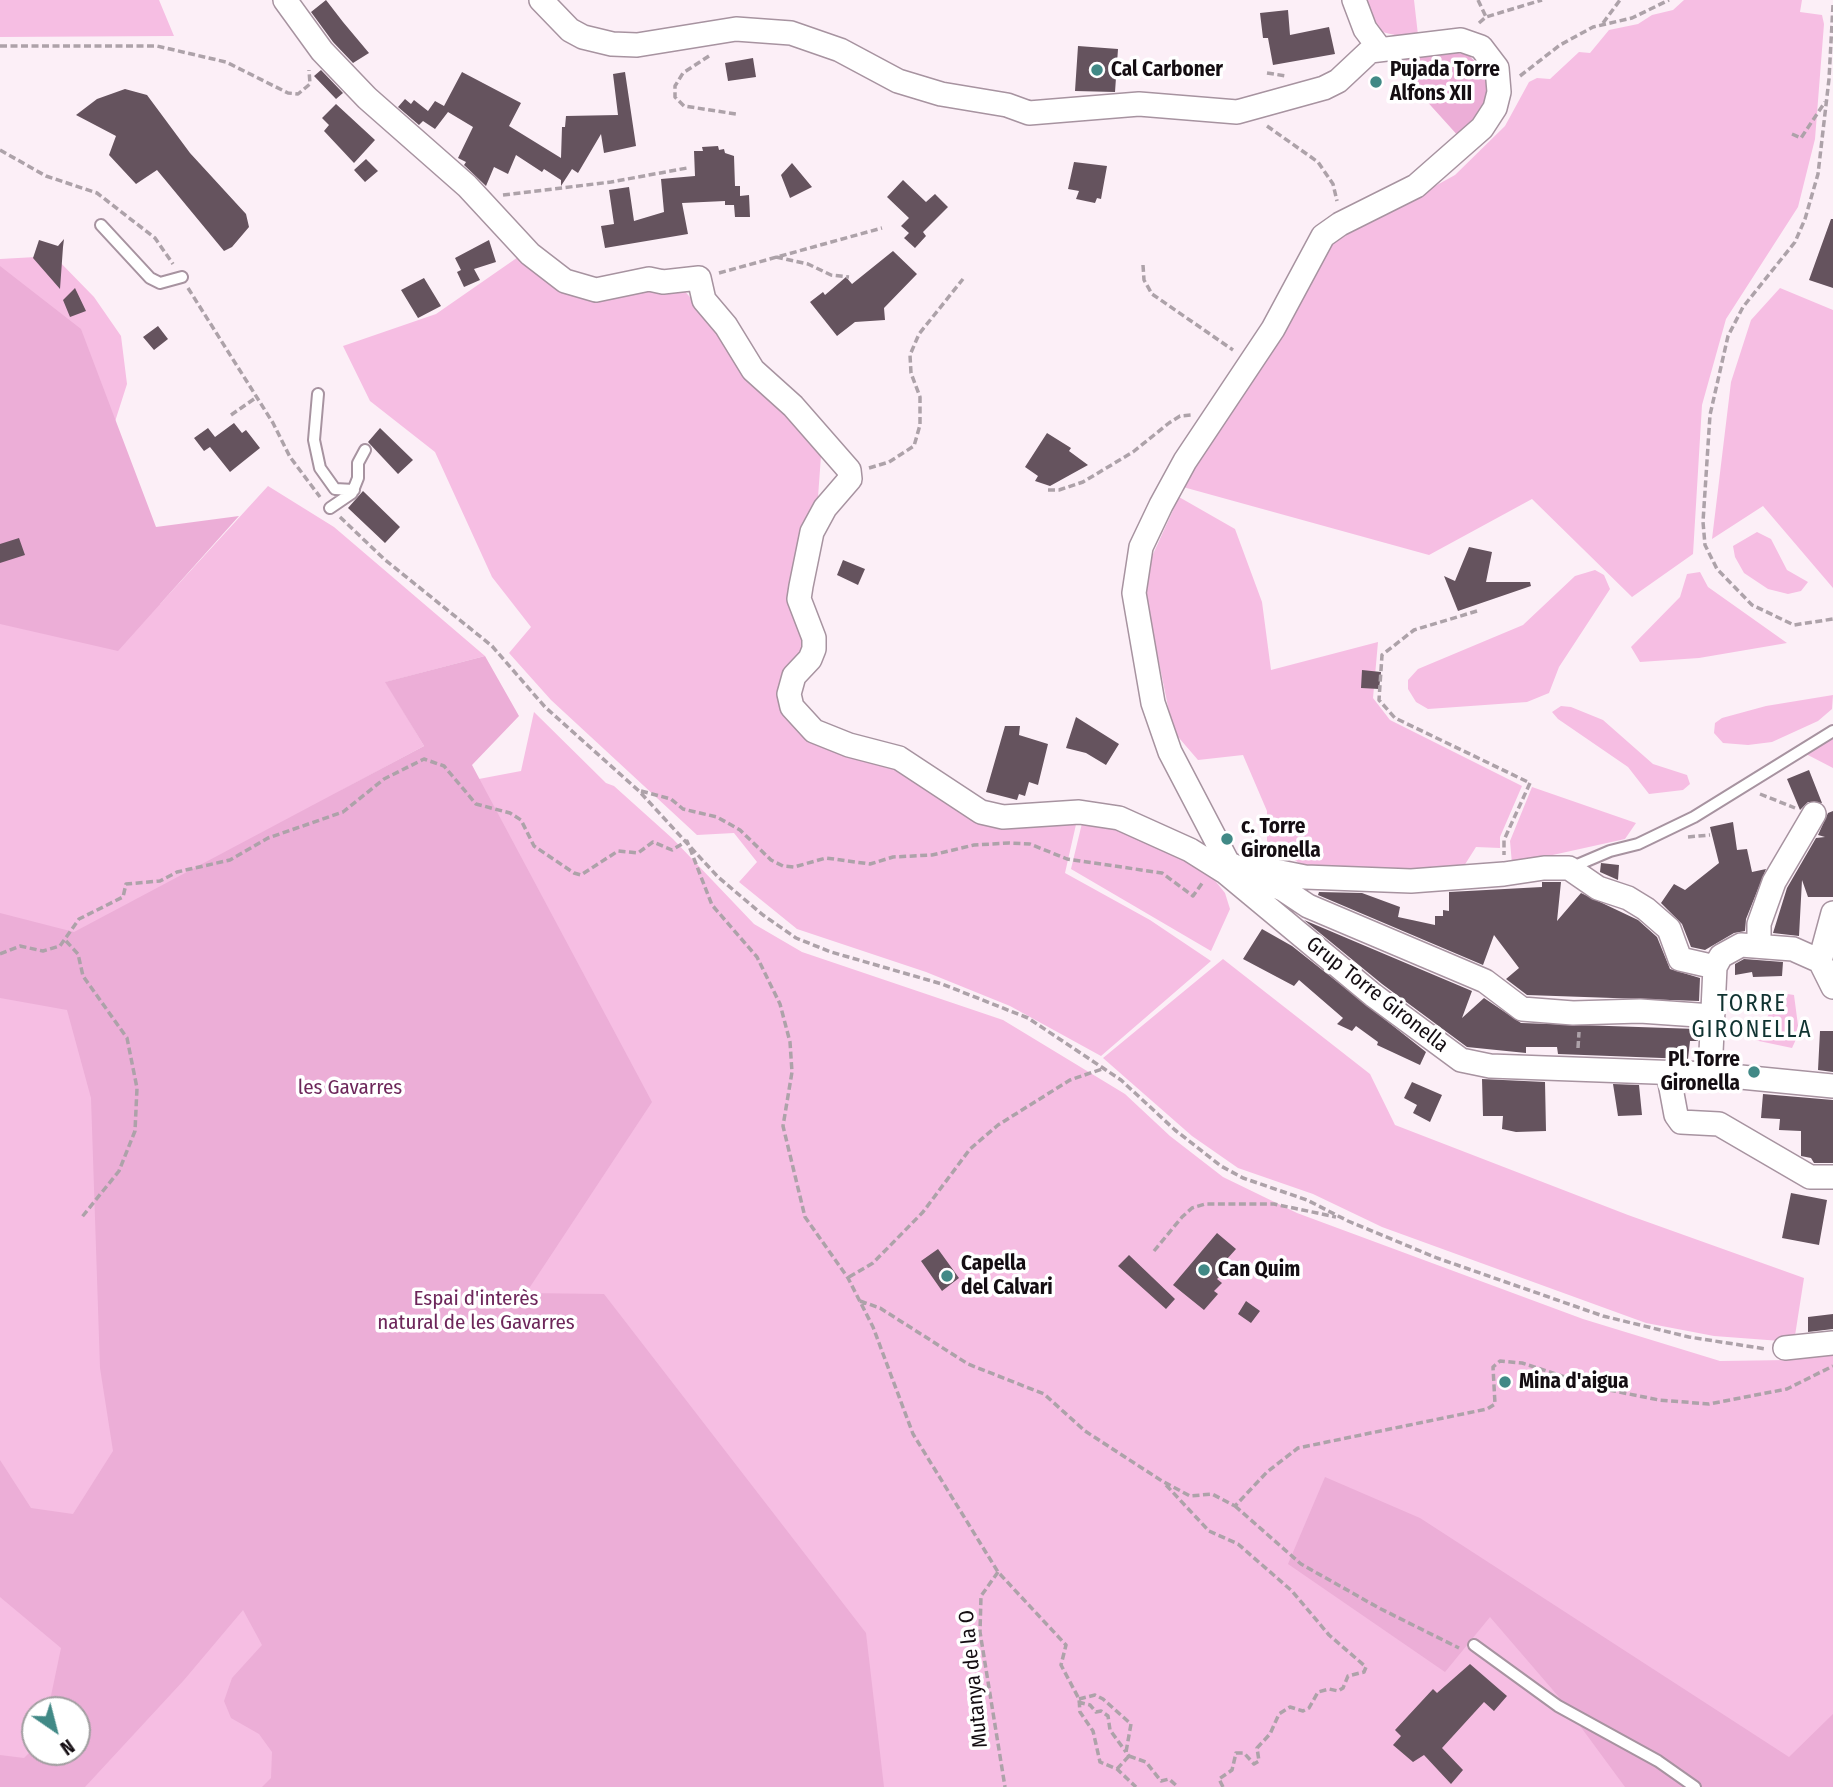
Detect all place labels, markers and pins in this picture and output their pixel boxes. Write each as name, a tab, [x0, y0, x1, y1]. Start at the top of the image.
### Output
place label: Cal Carboner	[1111, 57, 1223, 83]
place label: Pujada Torre Alfons XII	[1390, 57, 1500, 107]
marker: Cal Carboner	[1089, 62, 1105, 78]
marker: Pujada Torre Alfons XII	[1368, 74, 1384, 90]
place label: c. Torre Gironella	[1241, 814, 1321, 864]
marker: c. Torre Gironella	[1219, 831, 1235, 847]
place label: Pl. Torre Gironella	[1660, 1047, 1740, 1097]
marker: Pl. Torre Gironella	[1746, 1064, 1762, 1080]
place label: Capella del Calvari	[961, 1251, 1053, 1301]
place label: Can Quim	[1218, 1257, 1300, 1283]
marker: Can Quim	[1196, 1262, 1212, 1278]
marker: Capella del Calvari	[939, 1268, 955, 1284]
place label: Mina d'aigua	[1519, 1369, 1629, 1395]
marker: Mina d'aigua	[1497, 1374, 1513, 1390]

